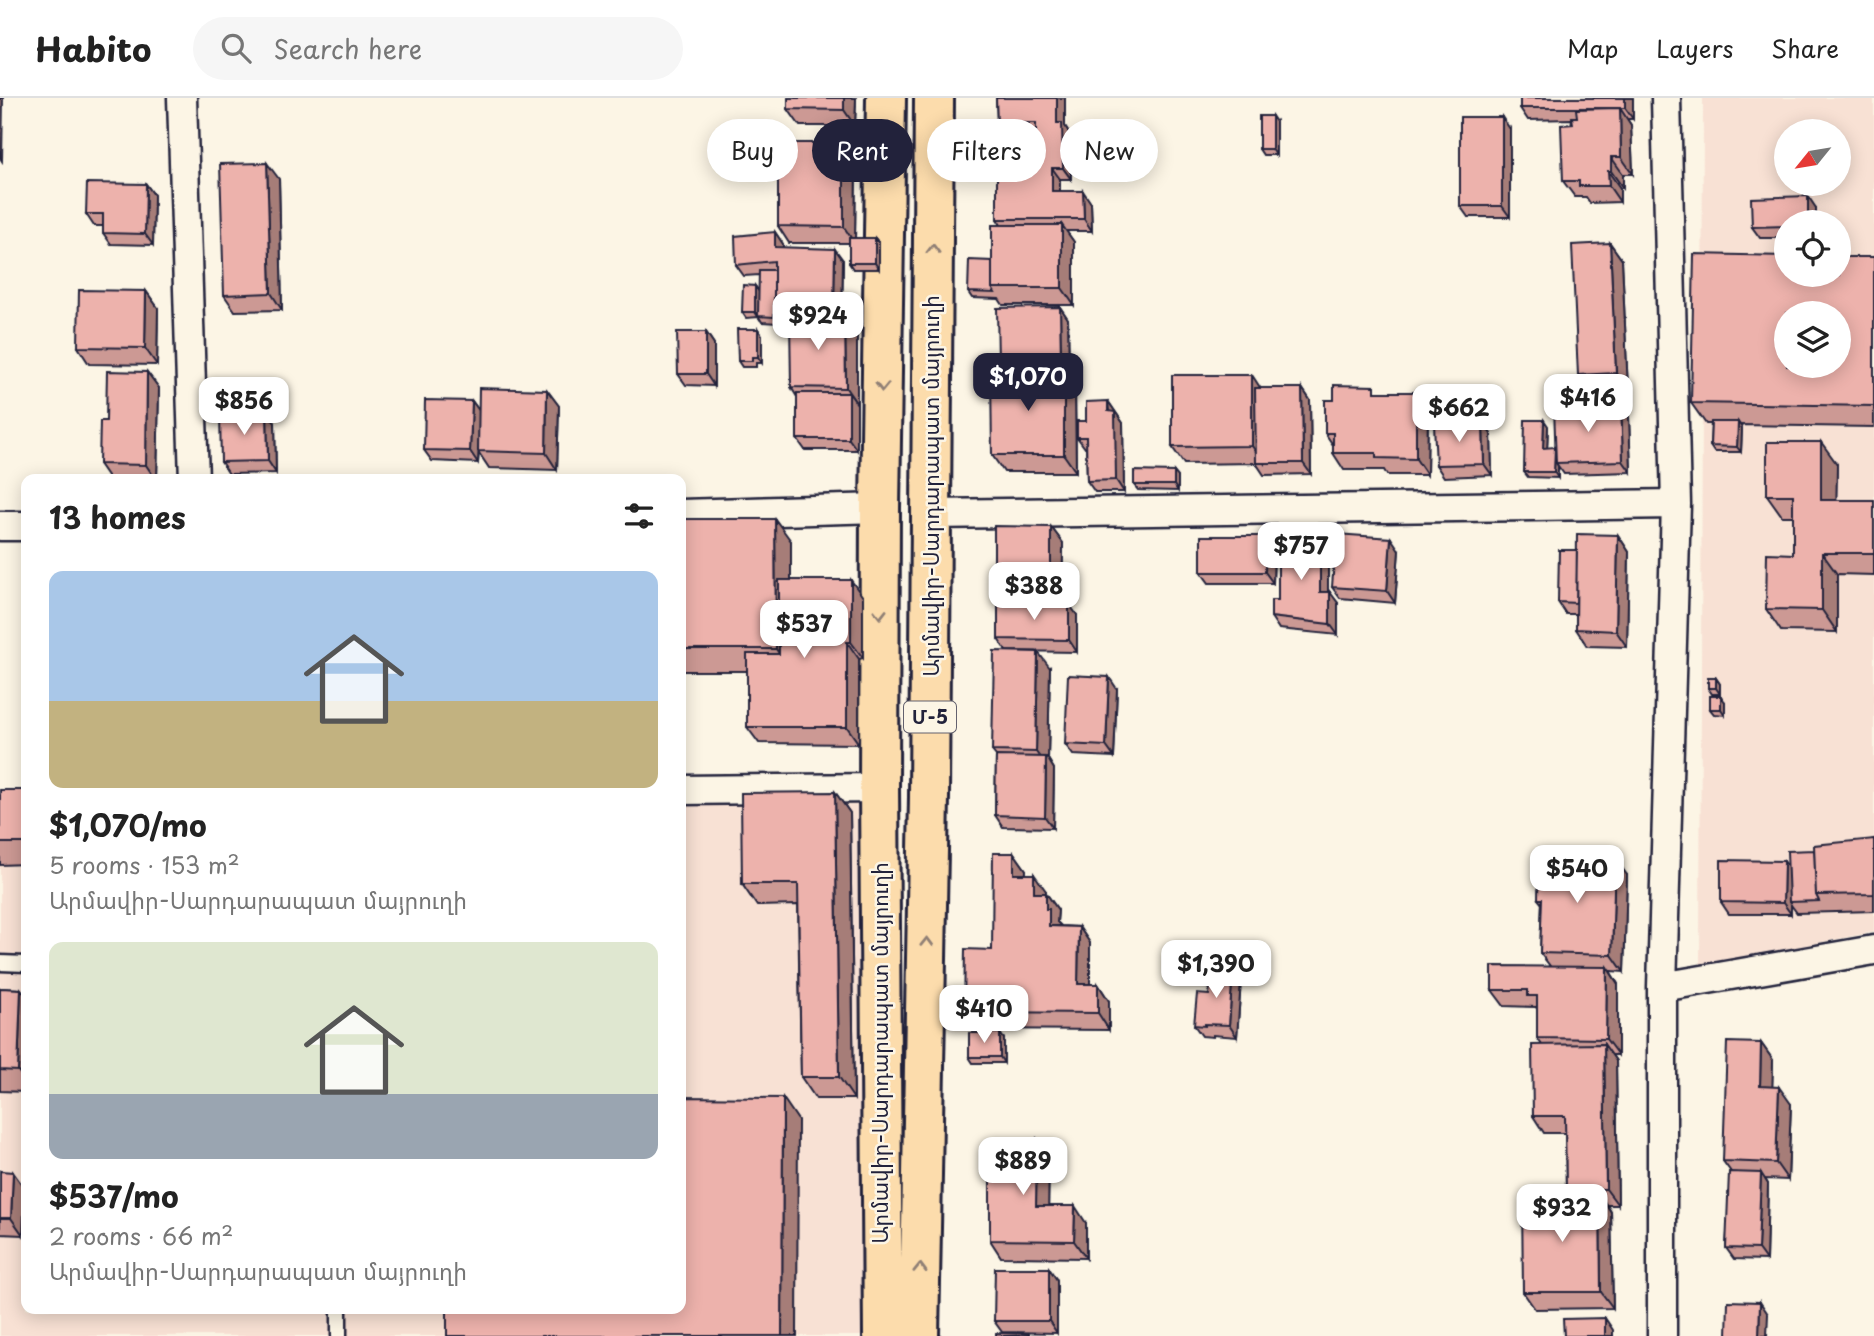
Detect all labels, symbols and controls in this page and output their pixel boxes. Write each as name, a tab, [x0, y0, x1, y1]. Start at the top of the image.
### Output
search box	[193, 17, 683, 80]
text: Habito	[35, 23, 151, 73]
icon: search	[217, 29, 255, 67]
text: Search here	[273, 29, 422, 68]
text: Map	[1567, 30, 1618, 66]
text: Layers	[1656, 30, 1733, 66]
text: Share	[1771, 30, 1839, 66]
chip: Buy	[707, 119, 798, 182]
chip: Rent	[812, 119, 913, 182]
chip: Filters	[927, 119, 1046, 182]
chip: New	[1060, 119, 1158, 182]
north arrow	[1774, 119, 1852, 196]
map controls	[1774, 119, 1851, 378]
button: locate	[1774, 210, 1851, 287]
one-way arrow	[925, 244, 941, 254]
pin: $924	[777, 292, 859, 352]
street label: Արմավիր-Սարդարապատ մայրուղի	[914, 295, 946, 677]
text: $924	[788, 297, 848, 332]
button: layers	[1774, 301, 1851, 378]
pin: $1,070	[971, 354, 1085, 413]
text: $1,070	[989, 358, 1067, 393]
pin: $416	[1547, 374, 1629, 434]
pin: $856	[203, 378, 285, 437]
text: $416	[1560, 379, 1616, 414]
text: $856	[215, 382, 273, 417]
one-way arrow	[874, 382, 890, 392]
pin: $662	[1418, 384, 1500, 444]
text: $662	[1428, 389, 1490, 424]
text: 13 homes	[49, 494, 186, 539]
icon: filters	[620, 497, 658, 535]
pin: $757	[1260, 522, 1342, 582]
text: $757	[1274, 527, 1328, 562]
pin: $388	[993, 562, 1075, 622]
text: $388	[1005, 567, 1063, 602]
pin: $537	[763, 601, 845, 660]
text: $537	[776, 605, 832, 640]
one-way arrow	[872, 609, 888, 620]
icon: home	[291, 616, 417, 742]
road number: Մ-5	[904, 702, 956, 732]
text: $1,070/mo	[49, 802, 207, 847]
pin: $540	[1536, 846, 1618, 905]
text: 5 rooms · 153 m²	[49, 847, 240, 882]
text: $540	[1546, 850, 1608, 885]
street label: Արմավիր-Սարդարապատ մայրուղի	[863, 862, 895, 1244]
text: Արմավիր-Սարդարապատ մայրուղի	[49, 882, 467, 917]
one-way arrow	[919, 937, 934, 948]
pin: $1,390	[1159, 940, 1273, 1000]
text: $1,390	[1177, 945, 1255, 980]
pin: $410	[943, 986, 1025, 1045]
icon: home	[291, 987, 417, 1113]
text: $410	[955, 990, 1013, 1025]
pin: $889	[982, 1138, 1064, 1197]
text: $889	[994, 1142, 1052, 1177]
text: $537/mo	[49, 1173, 179, 1218]
pin: $932	[1521, 1184, 1603, 1244]
text: $932	[1533, 1189, 1591, 1224]
text: 2 rooms · 66 m²	[49, 1218, 233, 1253]
text: Արմավիր-Սարդարապատ մայրուղի	[49, 1253, 467, 1288]
one-way arrow	[913, 1262, 928, 1273]

